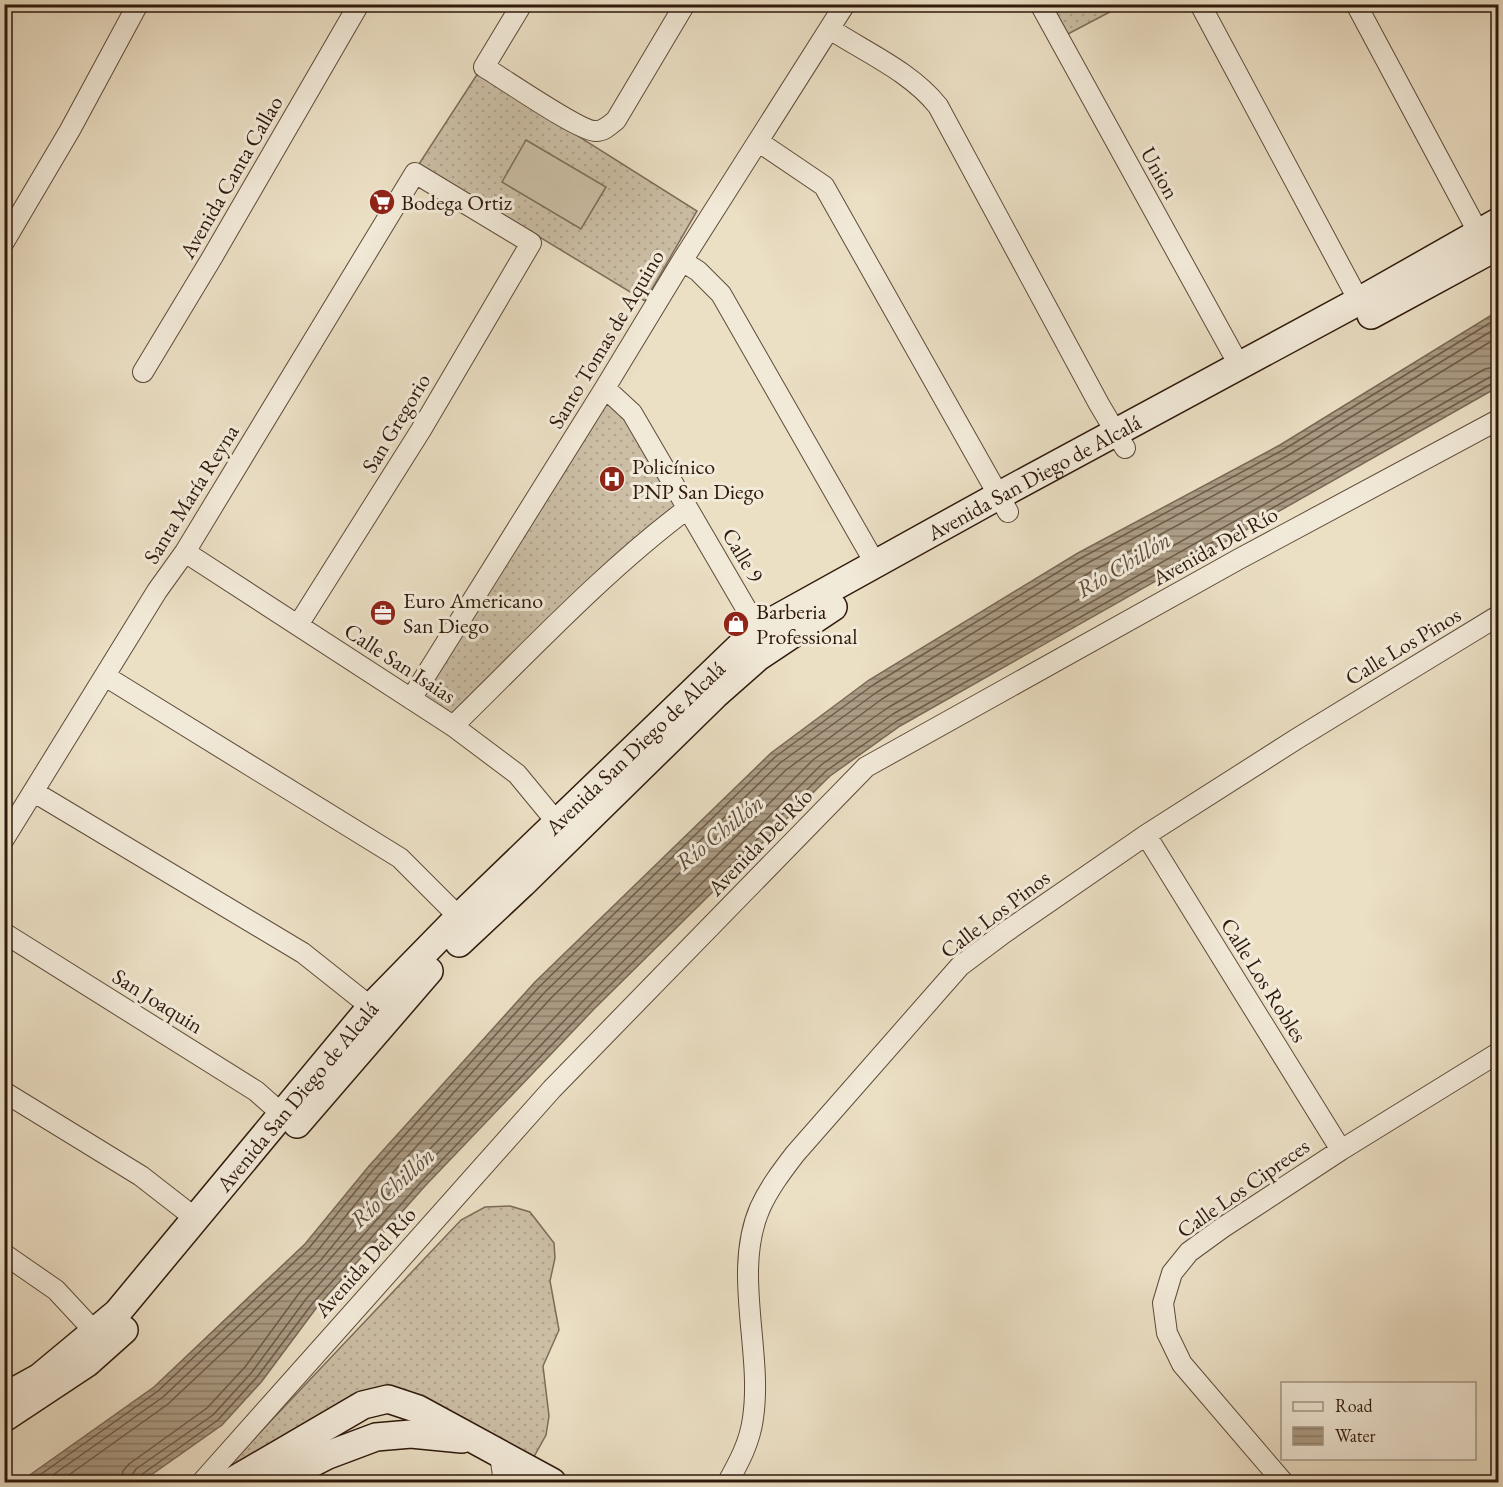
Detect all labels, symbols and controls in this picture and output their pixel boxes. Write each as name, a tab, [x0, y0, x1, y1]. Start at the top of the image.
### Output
street label: Avenida Canta Callao	[172, 90, 289, 265]
street label: Union	[1134, 142, 1186, 205]
supermarket icon: Bodega Ortiz	[367, 187, 397, 217]
place label: Bodega Ortiz	[401, 188, 513, 217]
street label: Santo Tomas de Aquino	[541, 244, 671, 434]
street label: San Gregorio	[355, 368, 437, 478]
street label: Avenida San Diego de Alcalá	[921, 407, 1146, 547]
street label: Santa María Reyna	[137, 419, 246, 569]
place label: Policínico PNP San Diego	[632, 452, 764, 506]
hospital icon: Policínico PNP San Diego	[597, 464, 627, 494]
street label: Avenida Del Río	[1146, 499, 1283, 593]
street label: Calle 9	[716, 522, 771, 588]
water label: Río Chillón	[1070, 524, 1176, 604]
place label: Euro Americano San Diego	[403, 586, 543, 640]
place label: Barberia Professional	[756, 597, 858, 651]
office icon: Euro Americano San Diego	[368, 598, 398, 628]
street label: Calle Los Pinos	[1340, 600, 1466, 692]
shop icon: Barberia Professional	[721, 609, 751, 639]
street label: Calle San Isaias	[339, 616, 461, 710]
street label: Avenida San Diego de Alcalá	[538, 654, 731, 842]
street label: Avenida Del Río	[700, 782, 819, 903]
water label: Río Chillón	[668, 787, 770, 877]
street label: Calle Los Pinos	[934, 863, 1056, 965]
street label: Calle Los Robles	[1214, 912, 1314, 1048]
street label: San Joaquin	[107, 962, 209, 1040]
street label: Avenida San Diego de Alcalá	[209, 995, 385, 1198]
street label: Calle Los Cipreces	[1171, 1132, 1315, 1244]
water label: Río Chillón	[343, 1140, 441, 1234]
street label: Avenida Del Río	[307, 1200, 423, 1324]
legend	[1281, 1382, 1476, 1460]
text: Road	[1335, 1394, 1374, 1417]
text: Water	[1335, 1424, 1376, 1447]

